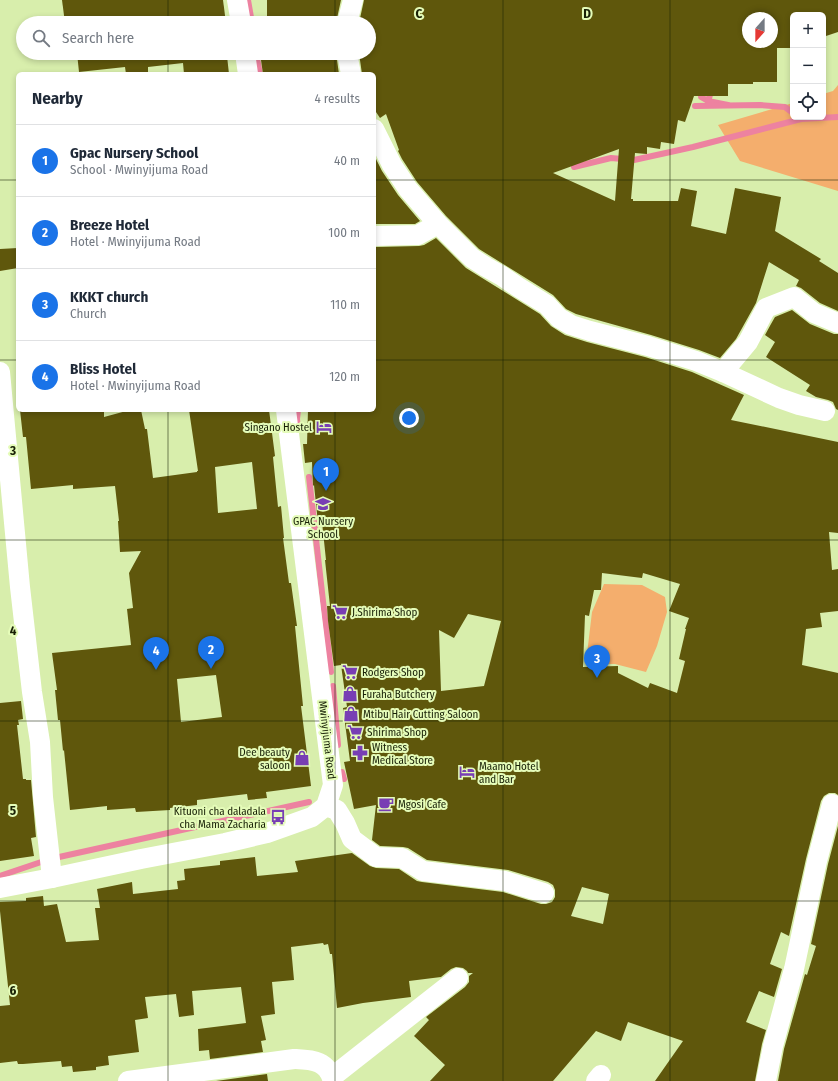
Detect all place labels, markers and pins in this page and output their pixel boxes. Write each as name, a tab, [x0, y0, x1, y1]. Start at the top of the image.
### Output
hotel icon: Singano Hostel	[315, 418, 333, 436]
place label: Singano Hostel	[245, 421, 312, 434]
pin: 1	[313, 458, 339, 491]
school or university icon: GPAC Nursery School	[314, 495, 332, 513]
place label: GPAC Nursery School	[293, 515, 353, 541]
supermarket icon: J.Shirima Shop	[331, 603, 349, 621]
place label: J.Shirima Shop	[352, 606, 417, 619]
pin: 2	[198, 636, 224, 669]
pin: 4	[143, 637, 169, 670]
pin: 3	[584, 645, 610, 678]
supermarket icon: Rodgers Shop	[341, 663, 359, 681]
place label: Rodgers Shop	[362, 666, 424, 679]
shop icon: Furaha Butchery	[341, 685, 359, 703]
place label: Furaha Butchery	[362, 688, 435, 701]
shop icon: Mtibu Hair Cutting Saloon	[342, 705, 360, 723]
place label: Mtibu Hair Cutting Saloon	[363, 708, 478, 721]
supermarket icon: Shirima Shop	[346, 723, 364, 741]
place label: Shirima Shop	[367, 726, 427, 739]
place label: Witness Medical Store	[372, 741, 433, 767]
pharmacy icon: Witness Medical Store	[351, 744, 369, 762]
place label: Dee beauty saloon	[239, 746, 290, 772]
shop icon: Dee beauty saloon	[293, 749, 311, 767]
place label: Maamo Hotel and Bar	[479, 760, 539, 786]
hotel icon: Maamo Hotel and Bar	[458, 763, 476, 781]
cafe icon: Mgosi Cafe	[377, 795, 395, 813]
place label: Mgosi Cafe	[398, 798, 446, 811]
place label: Kituoni cha daladala cha Mama Zacharia	[174, 805, 266, 831]
bus stop icon: Kituoni cha daladala cha Mama Zacharia	[269, 808, 287, 826]

